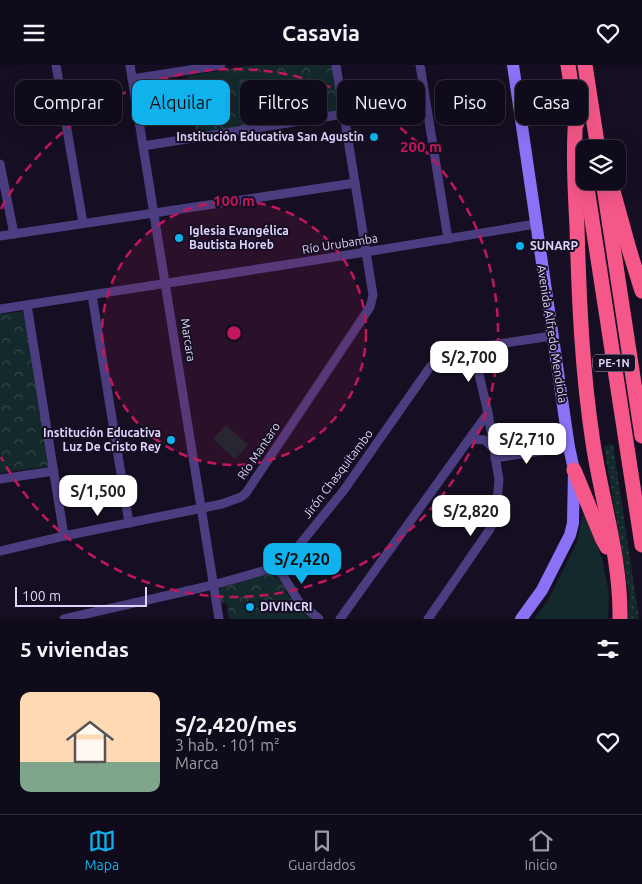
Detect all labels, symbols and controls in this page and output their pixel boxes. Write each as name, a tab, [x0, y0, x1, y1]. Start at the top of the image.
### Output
icon: menu	[20, 19, 48, 47]
icon: heart	[594, 19, 622, 47]
text: Casavia	[282, 20, 360, 45]
chip: Comprar	[15, 80, 122, 125]
chip: Alquilar	[132, 80, 230, 125]
chip: Filtros	[240, 80, 327, 125]
chip: Nuevo	[337, 80, 425, 125]
chip: Piso	[435, 80, 505, 125]
chip: Casa	[515, 80, 588, 125]
place label: Institución Educativa San Agustin	[176, 130, 364, 143]
marker: Institución Educativa San Agustin	[368, 131, 380, 143]
text: 200 m	[400, 138, 442, 155]
map controls	[576, 140, 626, 190]
button: layers	[576, 140, 626, 190]
text: 100 m	[213, 192, 255, 209]
place label: Iglesia Evangélica Bautista Horeb	[189, 224, 289, 251]
street label: Río Urubamba	[301, 231, 379, 256]
marker: Iglesia Evangélica Bautista Horeb	[173, 232, 185, 244]
place label: SUNARP	[530, 239, 578, 252]
marker: SUNARP	[514, 240, 526, 252]
street label: Avenida Alfredo Mendiola	[535, 264, 570, 404]
street label: Marcara	[179, 317, 198, 362]
centre of rings	[225, 324, 243, 342]
pin: S/2,700	[423, 341, 515, 383]
text: S/2,700	[441, 348, 497, 366]
road number: PE-1N	[593, 355, 635, 371]
street label: Río Mantaro	[235, 420, 282, 482]
pin: S/2,710	[481, 423, 573, 465]
place label: Institución Educativa Luz De Cristo Rey	[43, 426, 162, 453]
street label: Jirón Chasquitambo	[300, 427, 375, 521]
text: S/2,710	[499, 430, 555, 448]
marker: Institución Educativa Luz De Cristo Rey	[165, 434, 177, 446]
pin: S/1,500	[52, 475, 144, 517]
text: S/1,500	[70, 482, 126, 500]
pin: S/2,820	[425, 495, 517, 537]
text: S/2,820	[443, 502, 499, 520]
pin: S/2,420	[256, 543, 348, 585]
text: S/2,420	[274, 550, 330, 568]
scale bar	[15, 584, 148, 607]
text: 100 m	[22, 588, 61, 604]
place label: DIVINCRI	[260, 600, 312, 613]
marker: DIVINCRI	[244, 601, 256, 613]
icon: filters	[594, 635, 622, 663]
text: 5 viviendas	[20, 637, 129, 661]
icon: home	[60, 712, 120, 772]
text: S/2,420/mes	[175, 712, 297, 736]
icon: heart	[594, 728, 622, 756]
text: 3 hab. · 101 m²	[175, 736, 280, 754]
text: Marca	[175, 754, 219, 772]
tab: Mapa	[84, 827, 119, 873]
tab: Guardados	[288, 827, 356, 873]
tab: Inicio	[524, 827, 558, 873]

